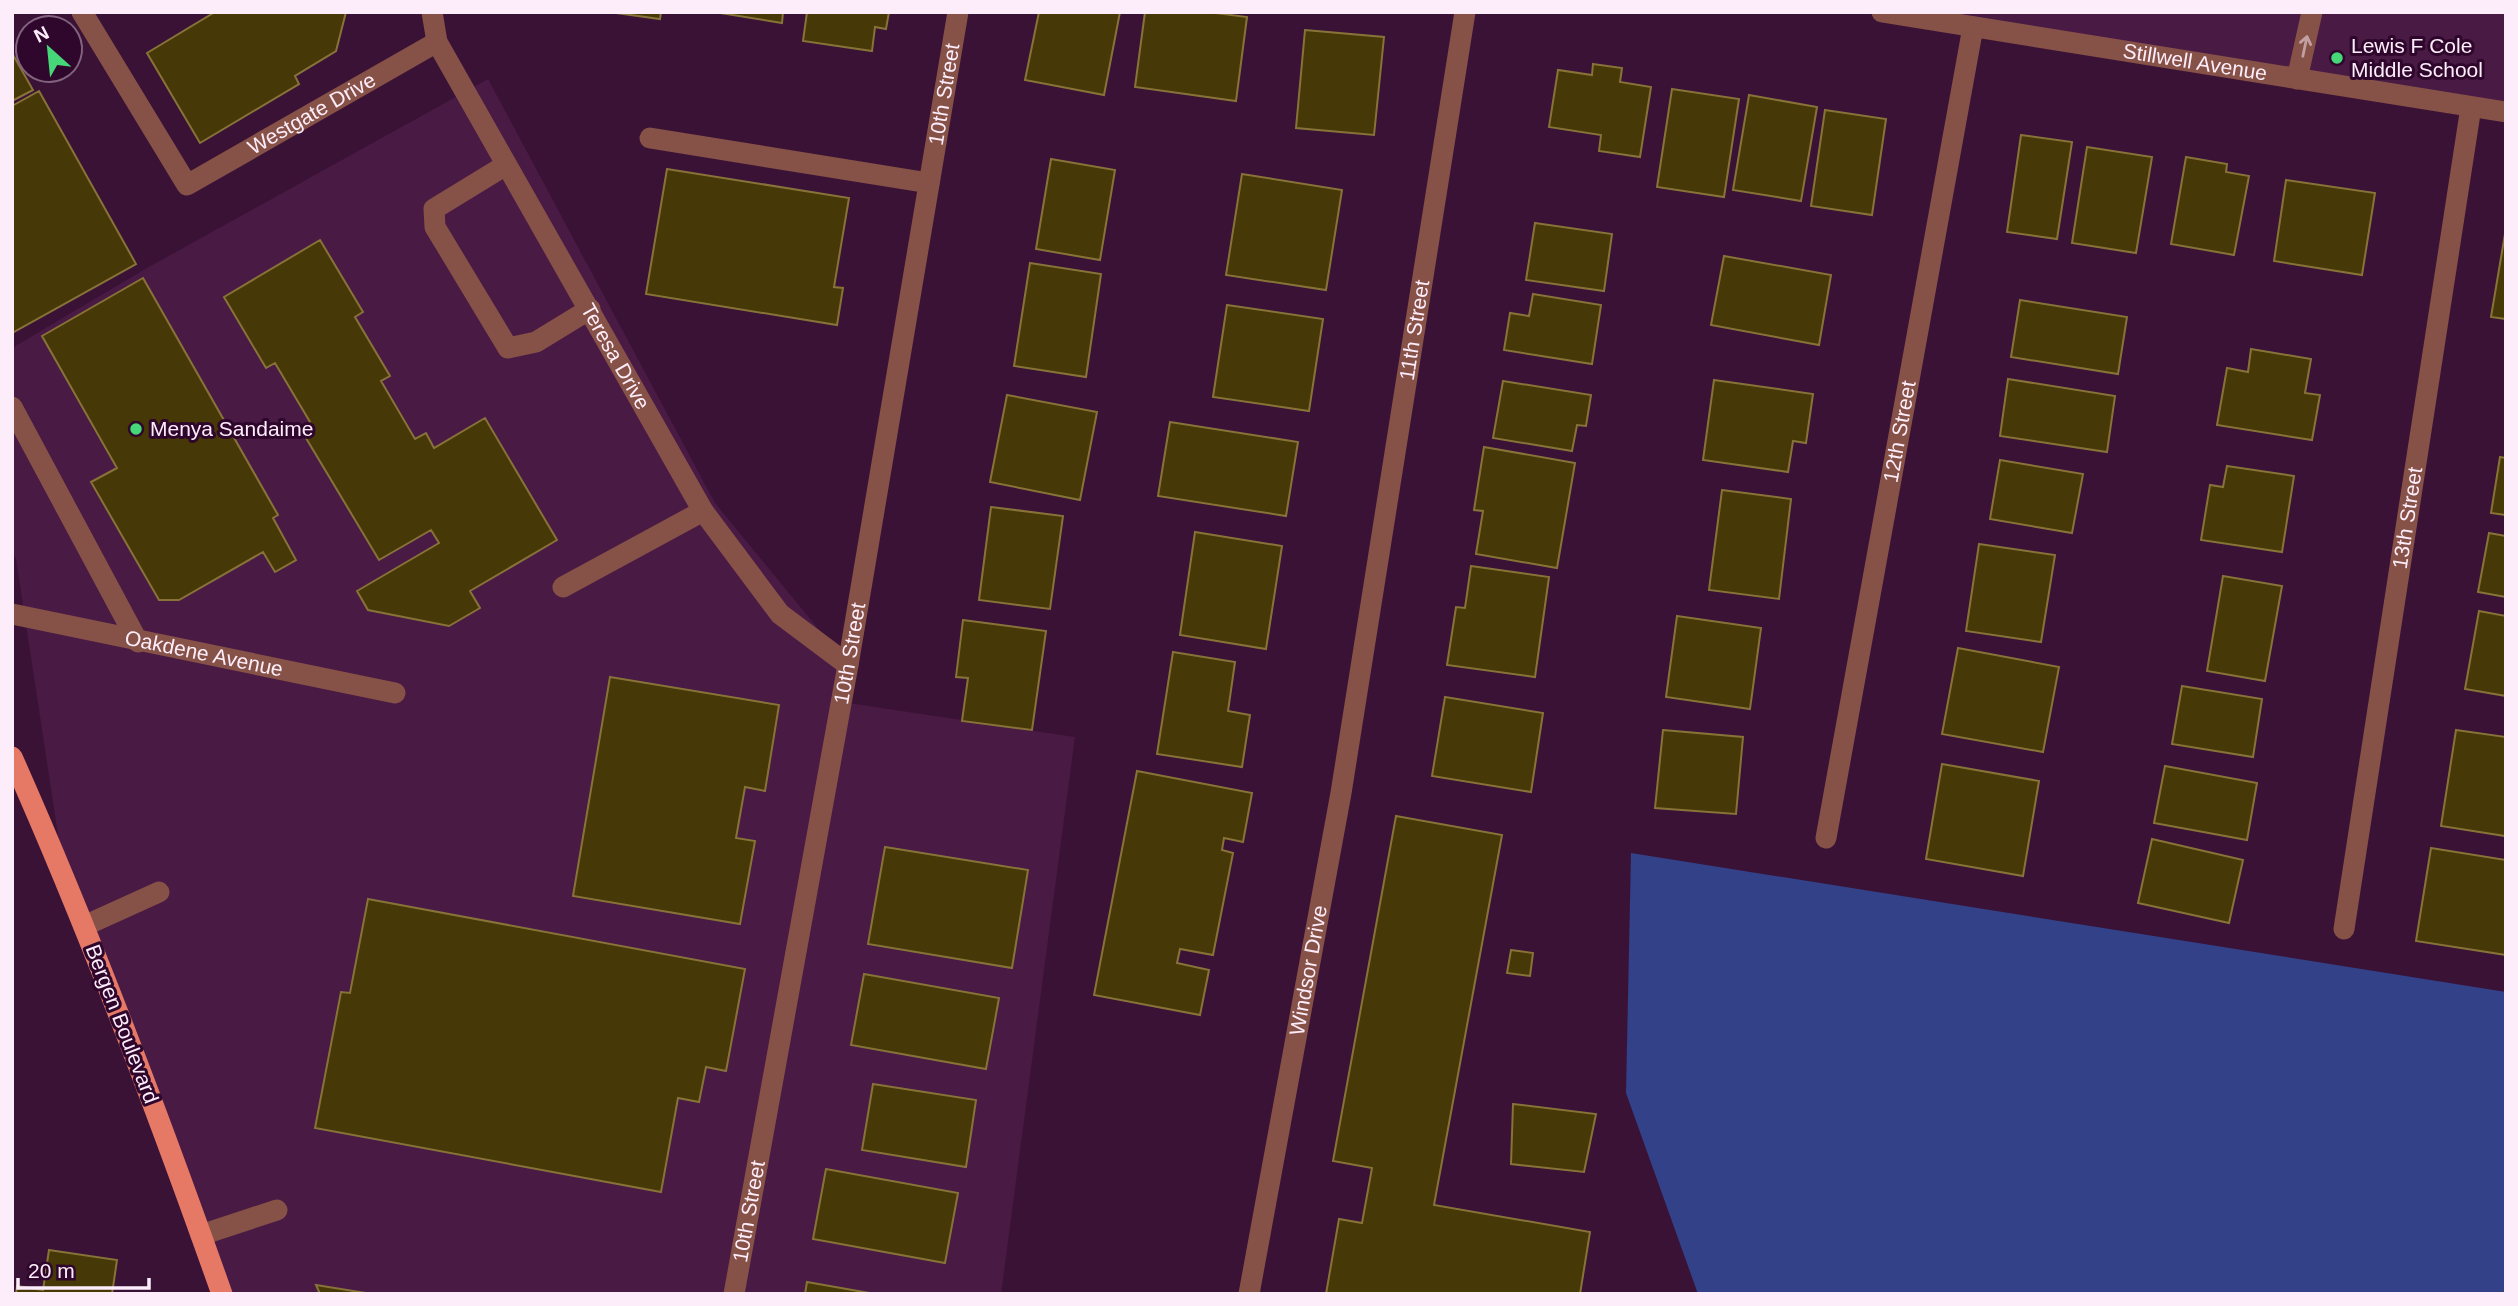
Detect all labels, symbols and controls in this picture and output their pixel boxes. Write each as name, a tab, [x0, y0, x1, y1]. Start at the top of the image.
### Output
north arrow	[14, 14, 84, 84]
text: N	[31, 22, 52, 47]
place label: Lewis F Cole Middle School	[2351, 34, 2483, 81]
one-way arrow	[2298, 35, 2312, 58]
street label: Stillwell Avenue	[2121, 39, 2269, 85]
street label: 10th Street	[924, 41, 964, 147]
marker: Lewis F Cole Middle School	[2329, 50, 2345, 66]
street label: Westgate Drive	[244, 68, 379, 159]
street label: 11th Street	[1395, 278, 1433, 382]
street label: Teresa Drive	[577, 299, 655, 413]
street label: 12th Street	[1879, 379, 1920, 484]
place label: Menya Sandaime	[150, 417, 313, 440]
marker: Menya Sandaime	[128, 421, 144, 437]
street label: 13th Street	[2388, 465, 2426, 570]
street label: 10th Street	[829, 601, 869, 706]
street label: Oakdene Avenue	[123, 626, 285, 681]
street label: Windsor Drive	[1285, 903, 1331, 1037]
street label: Bergen Boulevard	[82, 941, 163, 1106]
street label: 10th Street	[728, 1158, 769, 1264]
scale bar	[18, 1246, 149, 1290]
text: 20 m	[28, 1259, 75, 1282]

